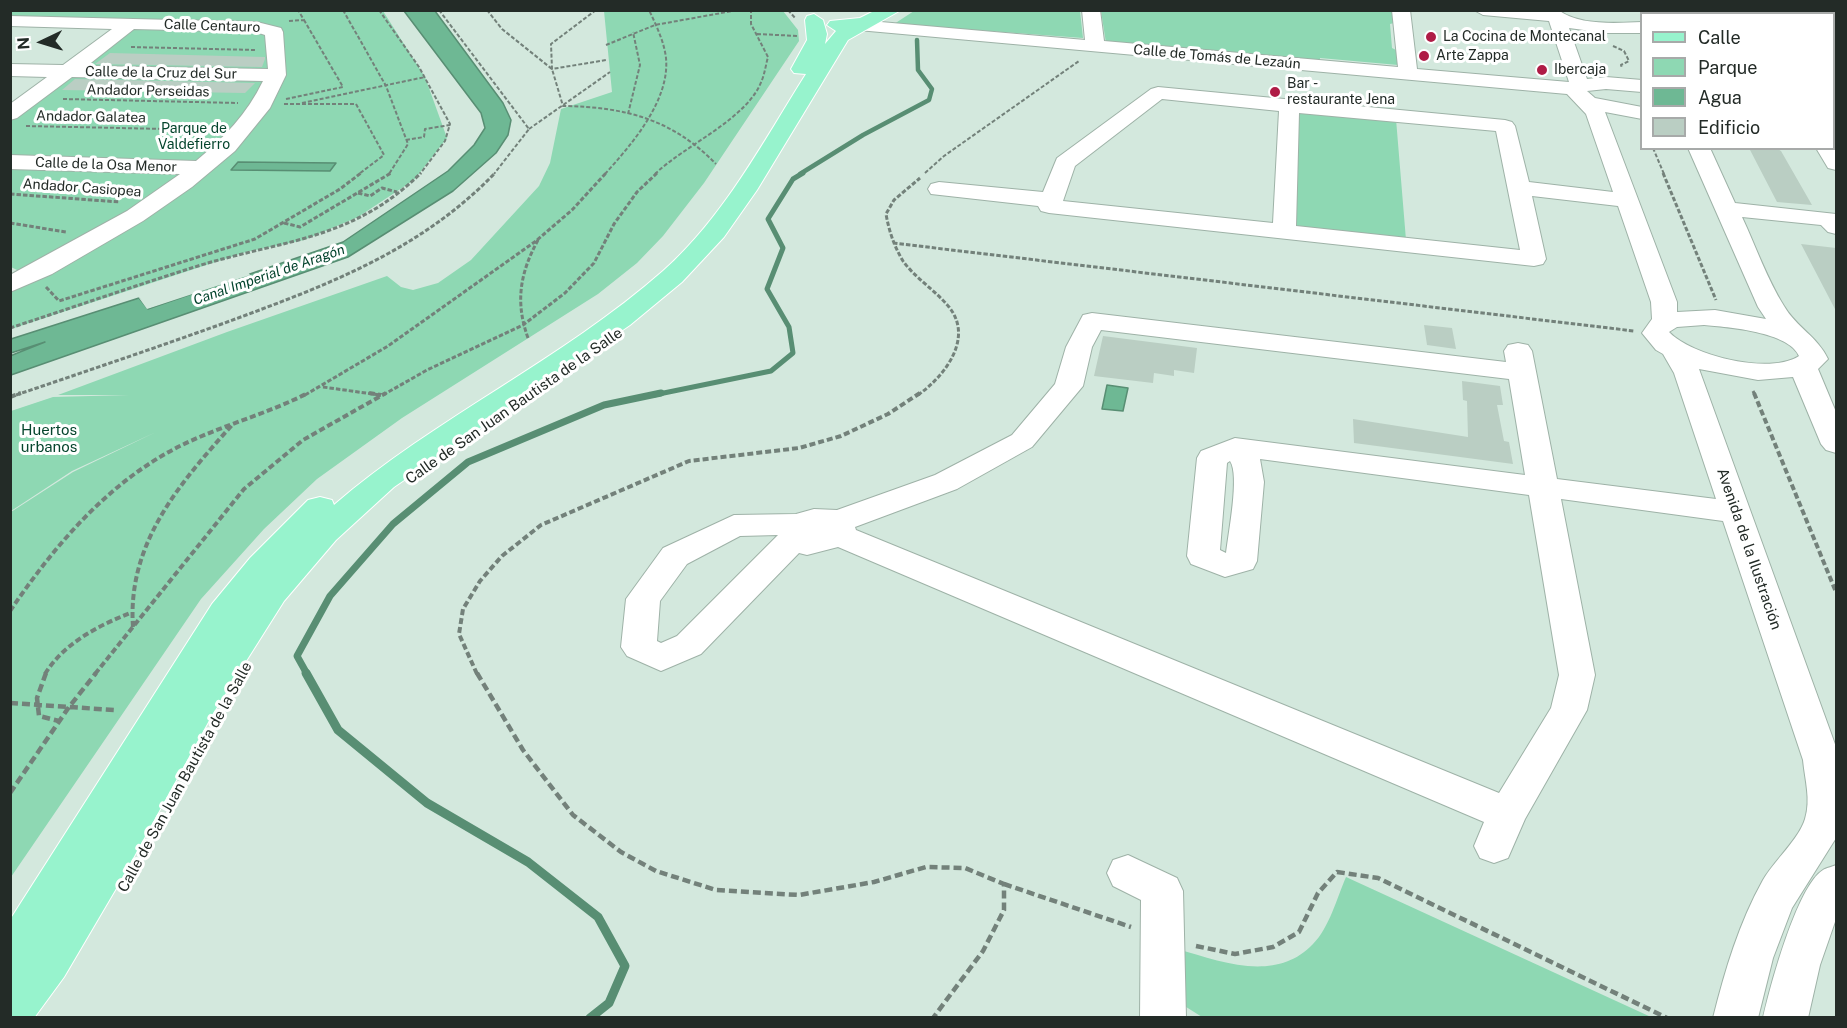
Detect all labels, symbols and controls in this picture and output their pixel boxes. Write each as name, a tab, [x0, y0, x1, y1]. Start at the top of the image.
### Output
north arrow	[12, 12, 72, 72]
legend	[1640, 12, 1835, 150]
street label: Calle Centauro	[163, 16, 261, 36]
text: Calle	[1698, 27, 1741, 48]
place label: La Cocina de Montecanal	[1443, 29, 1606, 45]
marker: La Cocina de Montecanal	[1424, 30, 1438, 44]
text: N	[14, 36, 33, 50]
street label: Calle de Tomás de Lezaún	[1133, 41, 1301, 73]
place label: Arte Zappa	[1436, 48, 1509, 64]
marker: Arte Zappa	[1417, 49, 1431, 63]
text: Parque	[1698, 57, 1758, 78]
place label: Ibercaja	[1554, 62, 1606, 78]
street label: Calle de la Cruz del Sur	[85, 63, 237, 83]
marker: Ibercaja	[1535, 63, 1549, 77]
place label: Bar - restaurante Jena	[1287, 76, 1395, 108]
street label: Andador Perseidas	[86, 82, 210, 100]
marker: Bar - restaurante Jena	[1268, 85, 1282, 99]
text: Agua	[1698, 87, 1742, 108]
street label: Andador Galatea	[36, 108, 146, 126]
text: Edificio	[1698, 117, 1760, 138]
park label: Parque de Valdefierro	[158, 121, 230, 154]
street label: Calle de la Osa Menor	[35, 154, 177, 176]
street label: Andador Casiopea	[22, 175, 142, 201]
water label: Canal Imperial de Aragón	[191, 241, 347, 309]
street label: Calle de San Juan Bautista de la Salle	[402, 324, 626, 488]
park label: Huertos urbanos	[21, 421, 77, 456]
street label: Avenida de la Ilustración	[1713, 466, 1785, 632]
street label: Calle de San Juan Bautista de la Salle	[114, 659, 256, 895]

